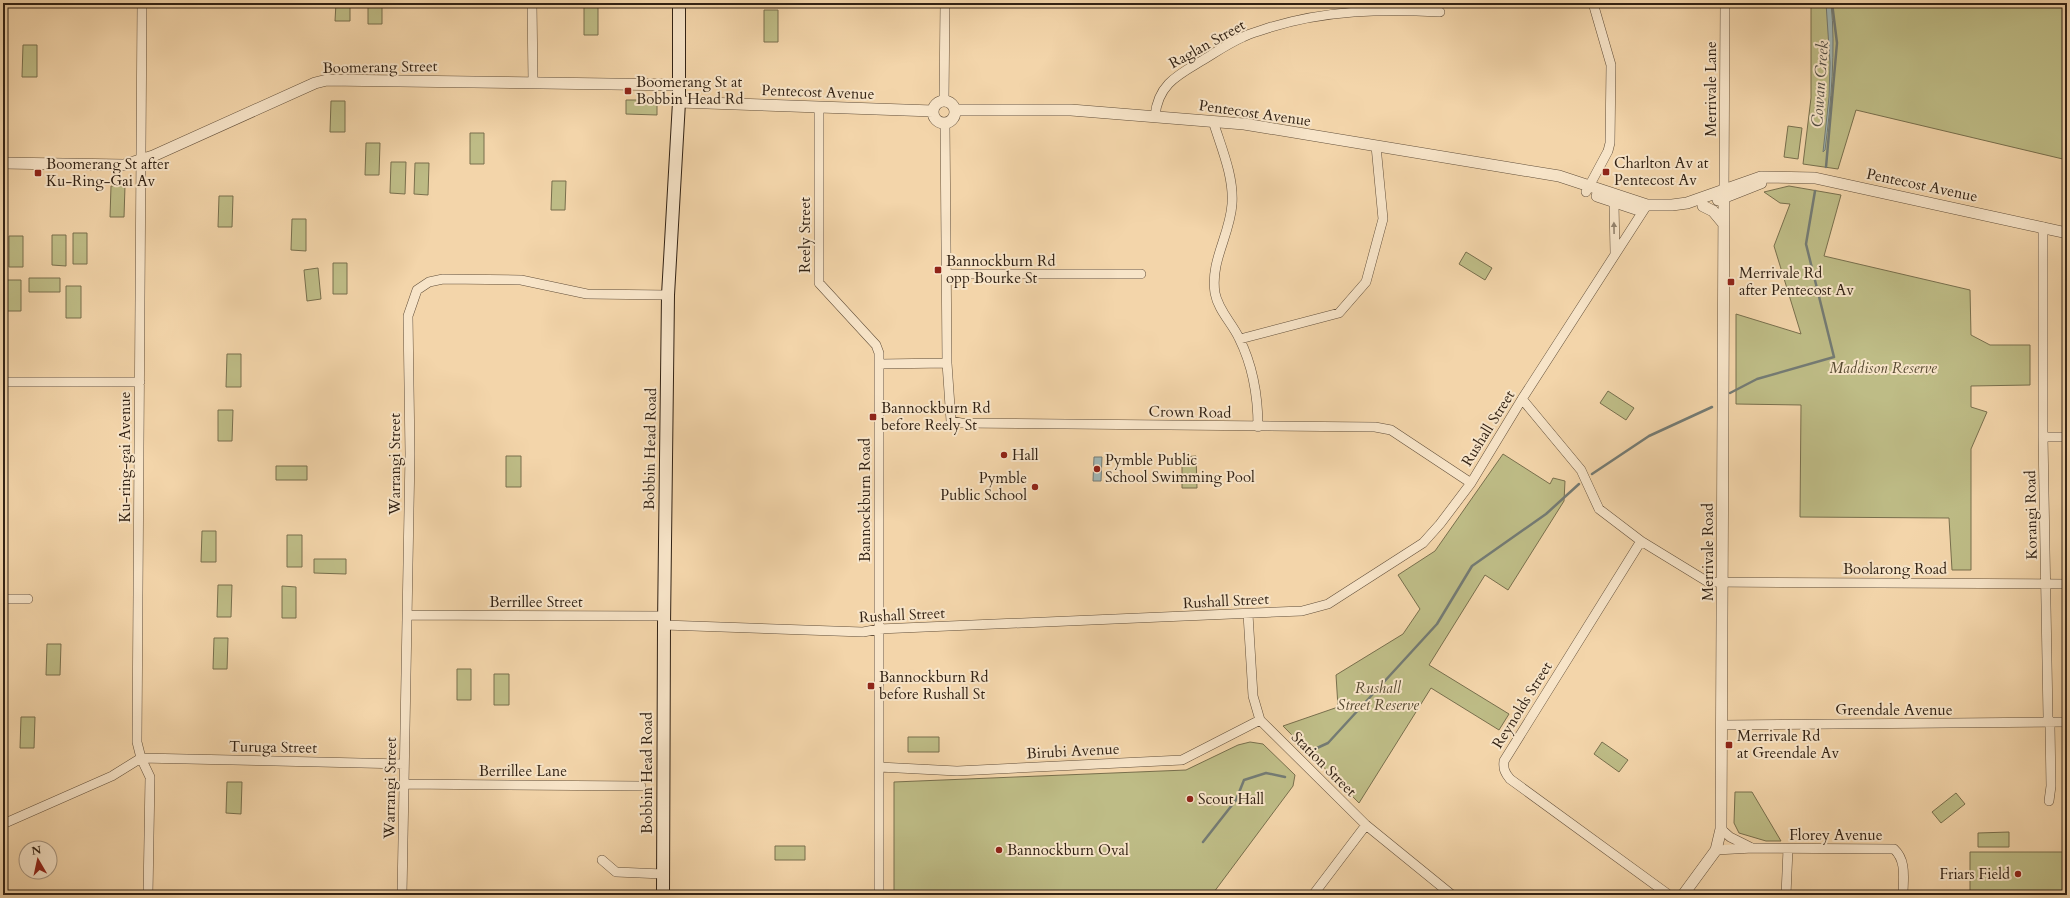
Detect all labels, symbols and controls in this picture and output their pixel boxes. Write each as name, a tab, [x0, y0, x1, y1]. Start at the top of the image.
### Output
street label: Raglan Street	[1165, 15, 1249, 73]
water label: Cowan Creek	[1806, 40, 1834, 128]
street label: Merrivale Lane	[1701, 41, 1721, 137]
street label: Boomerang Street	[322, 56, 438, 78]
place label: Boomerang St at Bobbin Head Rd	[636, 72, 743, 109]
street label: Pentecost Avenue	[761, 80, 875, 104]
marker: Boomerang St at Bobbin Head Rd	[623, 86, 633, 96]
street label: Pentecost Avenue	[1198, 95, 1313, 131]
place label: Charlton Av at Pentecost Av	[1614, 153, 1709, 190]
place label: Boomerang St after Ku-Ring-Gai Av	[46, 154, 170, 191]
street label: Pentecost Avenue	[1865, 163, 1980, 207]
marker: Charlton Av at Pentecost Av	[1601, 167, 1611, 177]
marker: Boomerang St after Ku-Ring-Gai Av	[33, 168, 43, 178]
street label: Reely Street	[795, 197, 815, 273]
one-way arrow	[1611, 221, 1617, 234]
place label: Bannockburn Rd opp Bourke St	[946, 251, 1055, 288]
place label: Merrivale Rd after Pentecost Av	[1739, 263, 1854, 300]
marker: Bannockburn Rd opp Bourke St	[933, 265, 943, 275]
marker: Merrivale Rd after Pentecost Av	[1726, 277, 1736, 287]
park label: Maddison Reserve	[1829, 358, 1937, 378]
street label: Rushall Street	[1457, 386, 1519, 470]
street label: Bobbin Head Road	[639, 388, 661, 510]
street label: Ku-ring-gai Avenue	[115, 391, 135, 523]
place label: Bannockburn Rd before Reely St	[881, 398, 990, 435]
street label: Crown Road	[1149, 401, 1231, 423]
marker: Bannockburn Rd before Reely St	[868, 412, 878, 422]
street label: Warrangi Street	[385, 413, 405, 516]
street label: Bannockburn Road	[855, 438, 875, 562]
place label: Hall	[1012, 445, 1039, 465]
marker: Hall	[999, 450, 1009, 460]
place label: Pymble Public School Swimming Pool	[1105, 450, 1255, 487]
marker: Pymble Public School Swimming Pool	[1092, 464, 1102, 474]
place label: Pymble Public School	[940, 468, 1027, 505]
street label: Korangi Road	[2020, 470, 2042, 560]
marker: Pymble Public School	[1030, 482, 1040, 492]
street label: Merrivale Road	[1698, 503, 1718, 601]
street label: Boolarong Road	[1843, 559, 1947, 579]
street label: Rushall Street	[1182, 589, 1270, 613]
street label: Berrillee Street	[489, 592, 583, 612]
street label: Rushall Street	[858, 603, 946, 627]
street label: Reynolds Street	[1487, 658, 1557, 752]
place label: Bannockburn Rd before Rushall St	[879, 667, 988, 704]
park label: Rushall Street Reserve	[1337, 678, 1419, 715]
marker: Bannockburn Rd before Rushall St	[866, 681, 876, 691]
street label: Greendale Avenue	[1835, 700, 1953, 720]
street label: Bobbin Head Road	[637, 712, 657, 834]
place label: Merrivale Rd at Greendale Av	[1737, 726, 1840, 763]
street label: Station Street	[1287, 727, 1361, 801]
street label: Turuga Street	[229, 736, 317, 758]
street label: Warrangi Street	[379, 737, 401, 840]
street label: Birubi Avenue	[1026, 739, 1120, 763]
marker: Merrivale Rd at Greendale Av	[1724, 740, 1734, 750]
street label: Berrillee Lane	[479, 761, 567, 781]
place label: Scout Hall	[1198, 789, 1264, 809]
marker: Scout Hall	[1185, 794, 1195, 804]
street label: Florey Avenue	[1789, 825, 1883, 845]
north arrow	[18, 840, 58, 880]
place label: Bannockburn Oval	[1007, 840, 1129, 860]
text: N	[31, 842, 43, 859]
marker: Bannockburn Oval	[994, 845, 1004, 855]
place label: Friars Field	[1939, 864, 2010, 884]
marker: Friars Field	[2013, 869, 2023, 879]

